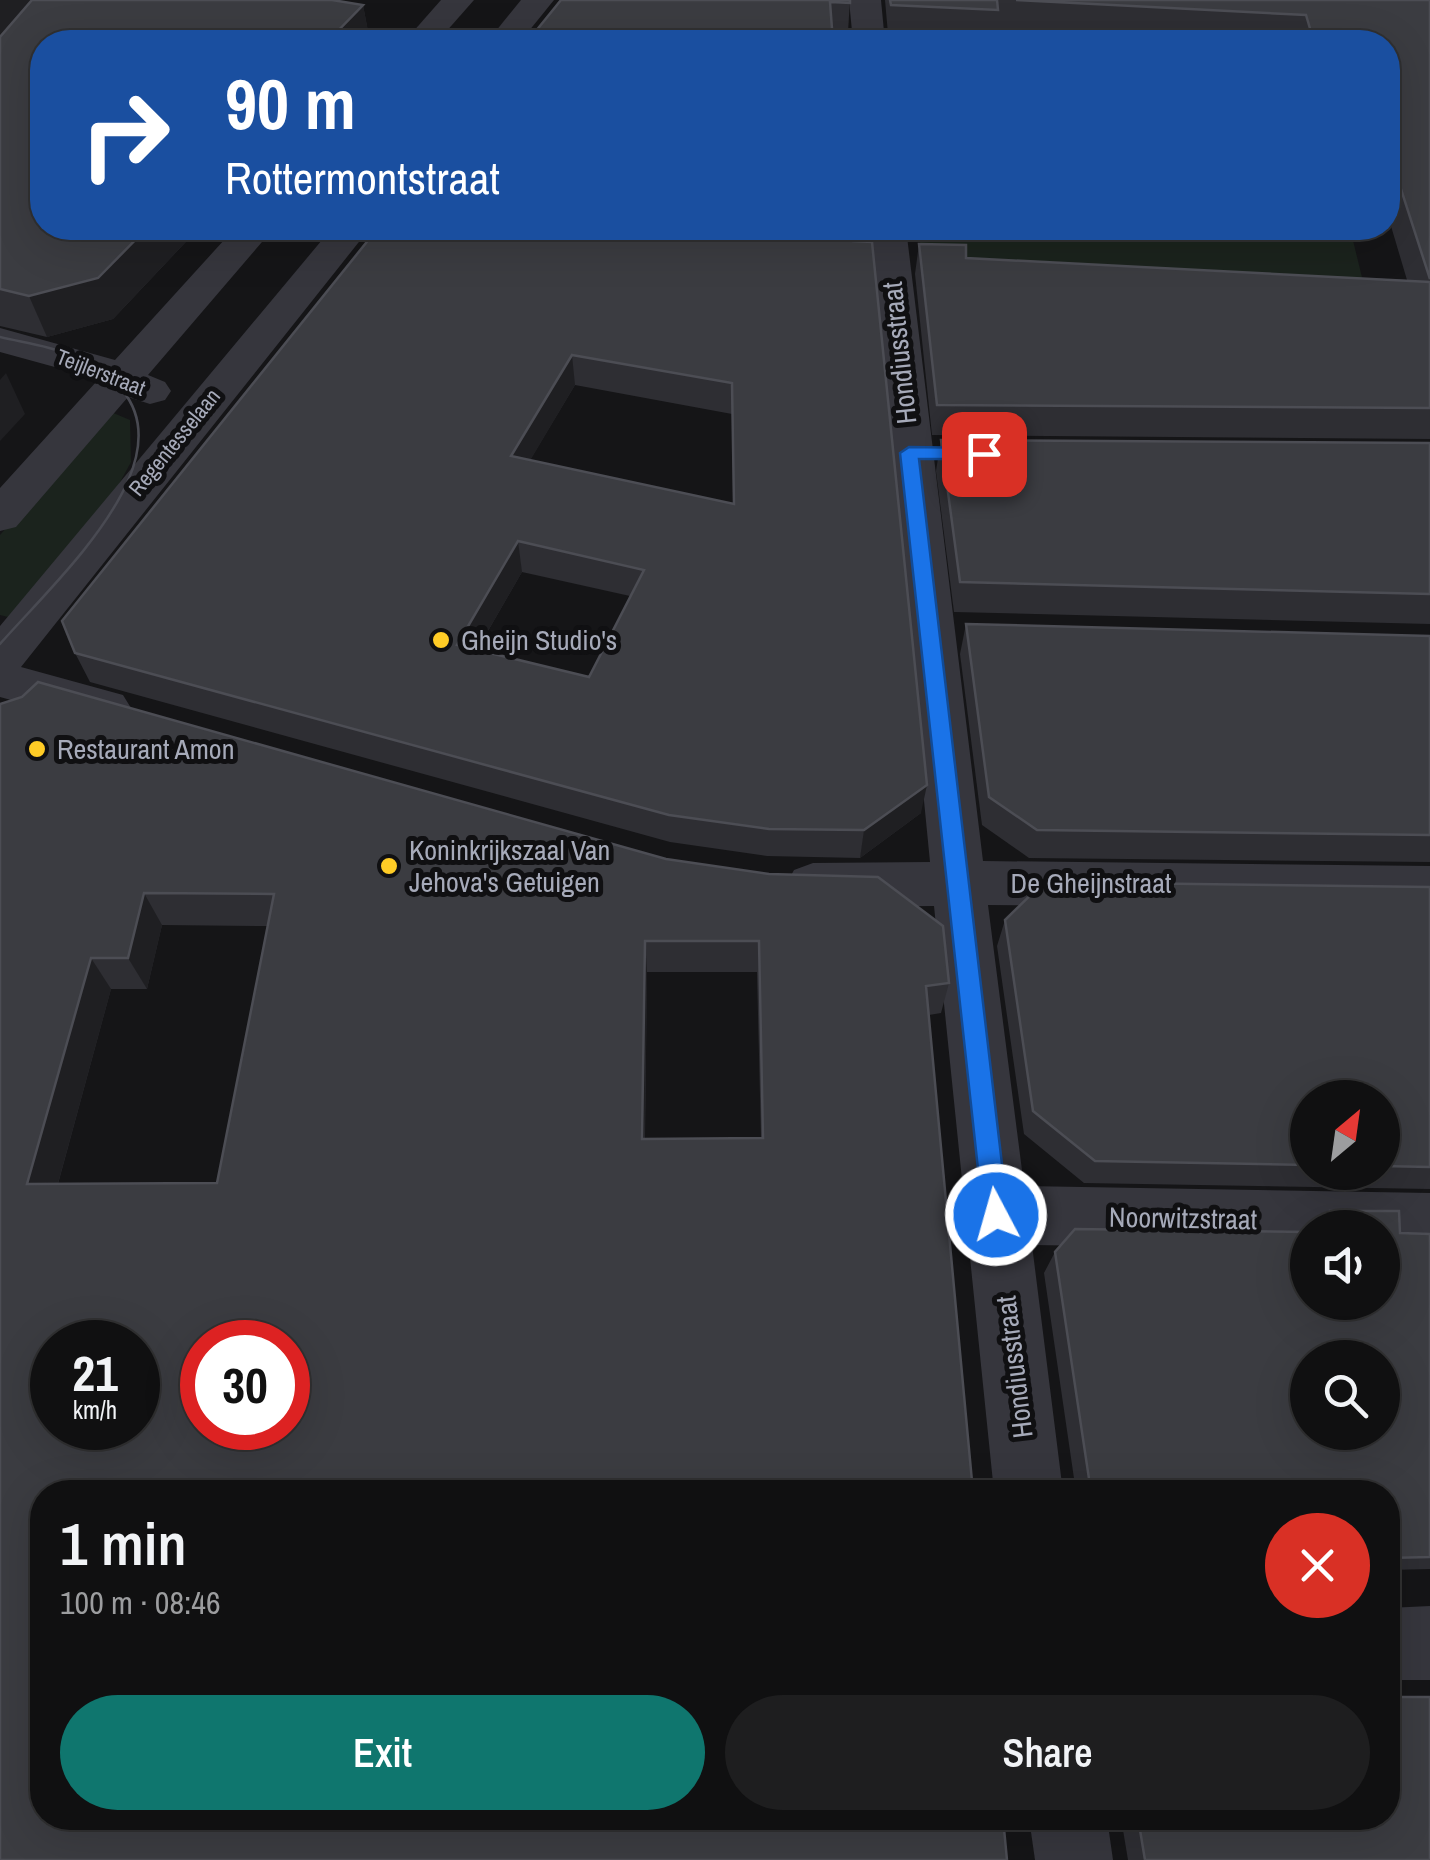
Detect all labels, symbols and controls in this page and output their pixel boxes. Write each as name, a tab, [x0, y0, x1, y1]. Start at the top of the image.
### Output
text: 90 m	[225, 57, 356, 151]
icon: right	[60, 70, 190, 200]
text: Rottermontstraat	[225, 147, 500, 208]
street label: Hondiusstraat	[873, 280, 925, 426]
street label: Teijlerstraat	[52, 341, 150, 403]
street label: Regentesselaan	[121, 382, 227, 502]
pin	[942, 412, 1027, 497]
icon: arrive	[957, 427, 1012, 482]
place label: Gheijn Studio's	[461, 621, 617, 659]
marker: Gheijn Studio's	[430, 629, 452, 651]
place label: Restaurant Amon	[57, 730, 234, 768]
marker: Restaurant Amon	[26, 738, 48, 760]
place label: Koninkrijkszaal Van Jehova's Getuigen	[409, 831, 610, 901]
marker: Koninkrijkszaal Van Jehova's Getuigen	[378, 855, 400, 877]
street label: De Gheijnstraat	[1011, 864, 1171, 902]
north arrow	[1290, 1080, 1400, 1190]
map controls	[1290, 1080, 1400, 1450]
position arrow	[944, 1163, 1048, 1267]
street label: Noorwitzstraat	[1109, 1198, 1257, 1238]
button: sound	[1290, 1210, 1400, 1320]
street label: Hondiusstraat	[986, 1294, 1042, 1440]
speed limit sign: 30	[180, 1320, 310, 1450]
text: 21	[72, 1339, 118, 1407]
button: search	[1290, 1340, 1400, 1450]
text: km/h	[73, 1393, 117, 1427]
text: 1 min	[60, 1503, 187, 1584]
button: close	[1265, 1513, 1370, 1618]
text: 100 m · 08:46	[60, 1581, 220, 1624]
button: Exit	[60, 1695, 705, 1810]
button: Share	[725, 1695, 1370, 1810]

